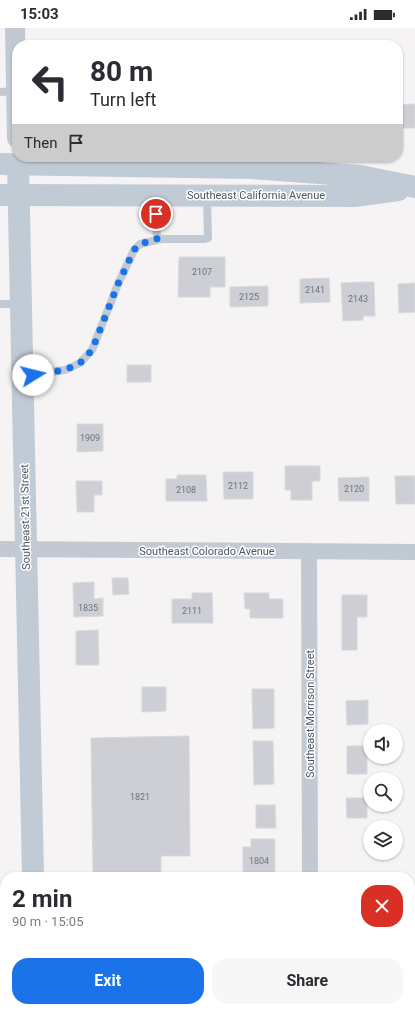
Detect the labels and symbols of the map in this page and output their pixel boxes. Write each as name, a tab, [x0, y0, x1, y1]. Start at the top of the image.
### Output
street label: Southeast California Avenue	[187, 189, 325, 202]
pin	[139, 197, 173, 231]
house number: 2107	[192, 267, 212, 277]
house number: 2141	[305, 285, 325, 295]
house number: 2125	[239, 292, 259, 302]
house number: 2143	[348, 294, 368, 304]
position arrow	[12, 354, 54, 396]
house number: 1909	[80, 433, 100, 443]
street label: Southeast 21st Street	[18, 464, 33, 570]
house number: 2112	[228, 481, 248, 491]
house number: 2120	[344, 484, 364, 494]
house number: 2108	[176, 485, 196, 495]
street label: Southeast Colorado Avenue	[139, 545, 275, 558]
house number: 1835	[78, 603, 98, 613]
house number: 2111	[182, 606, 202, 616]
street label: Southeast Morrison Street	[304, 650, 317, 778]
house number: 1821	[130, 792, 150, 802]
house number: 1804	[249, 856, 269, 866]

